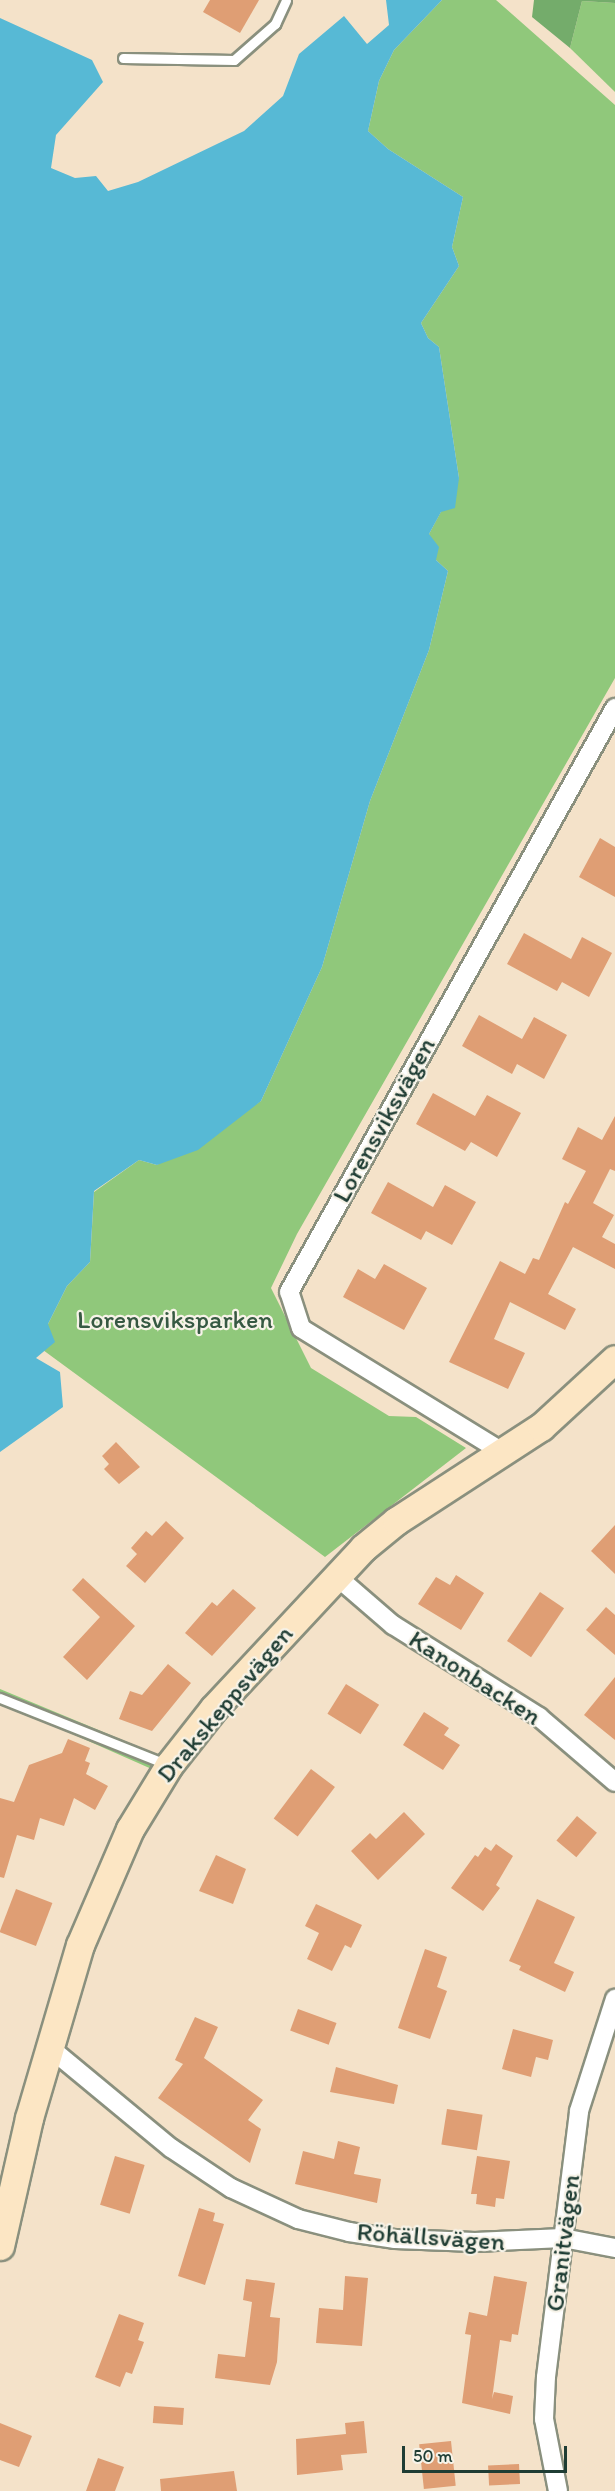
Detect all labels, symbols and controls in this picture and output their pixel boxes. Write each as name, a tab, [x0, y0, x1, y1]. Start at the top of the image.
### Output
street label: Lorensviksvägen	[326, 1032, 442, 1208]
park label: Lorensviksparken	[77, 1304, 273, 1336]
street label: Drakskeppsvägen	[150, 1619, 300, 1789]
street label: Kanonbacken	[403, 1624, 547, 1732]
street label: Granitvägen	[539, 2173, 587, 2313]
street label: Röhällsvägen	[356, 2216, 506, 2258]
scale bar	[405, 2434, 570, 2472]
text: 50 m	[413, 2445, 453, 2467]

